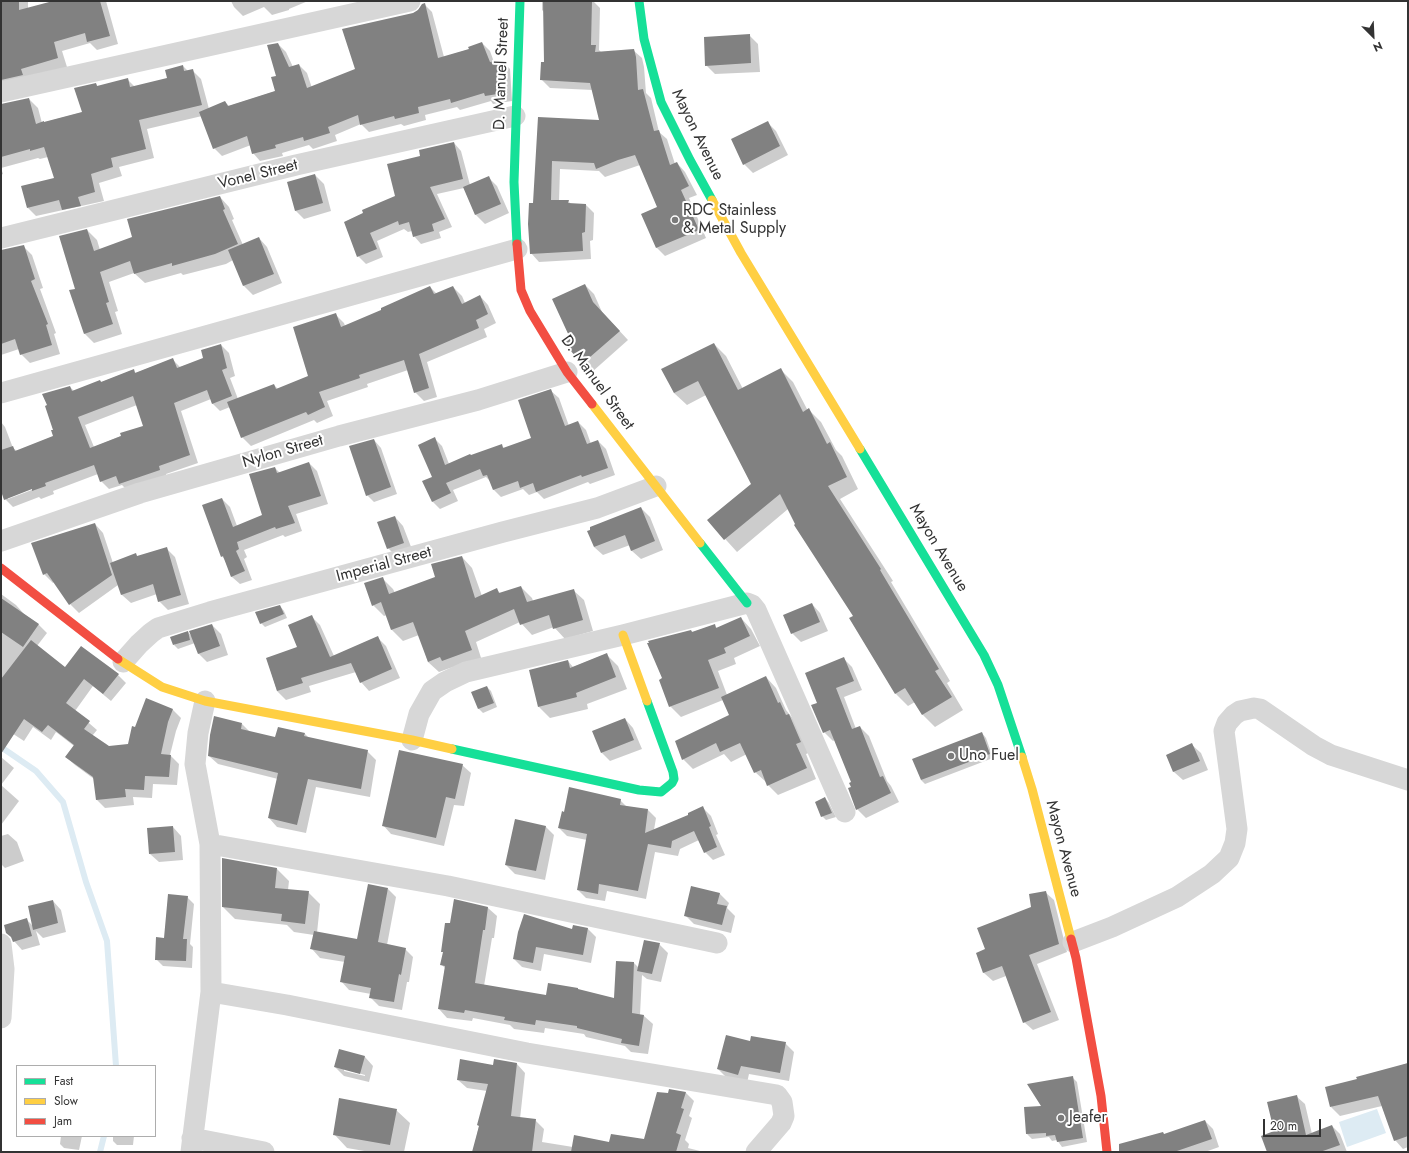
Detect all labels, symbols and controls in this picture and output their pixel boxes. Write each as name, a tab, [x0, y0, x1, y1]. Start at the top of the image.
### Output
north arrow	[1353, 16, 1393, 56]
street label: D. Manuel Street	[490, 18, 514, 130]
text: N	[1371, 38, 1385, 56]
street label: Mayon Avenue	[667, 86, 727, 184]
street label: Vonel Street	[216, 156, 300, 194]
place label: RDC Stainless & Metal Supply	[683, 201, 786, 239]
marker: RDC Stainless & Metal Supply	[670, 215, 680, 225]
street label: D. Manuel Street	[556, 332, 638, 434]
street label: Nylon Street	[240, 431, 326, 473]
street label: Mayon Avenue	[904, 501, 972, 595]
street label: Imperial Street	[334, 543, 434, 587]
place label: Uno Fuel	[959, 746, 1019, 766]
marker: Uno Fuel	[946, 751, 956, 761]
street label: Mayon Avenue	[1041, 799, 1085, 899]
legend	[16, 1065, 156, 1137]
text: Fast	[54, 1072, 73, 1090]
text: Slow	[54, 1092, 78, 1110]
place label: Jeafer	[1069, 1108, 1107, 1128]
scale bar	[1265, 1111, 1323, 1137]
text: Jam	[54, 1112, 72, 1130]
marker: Jeafer	[1056, 1113, 1066, 1123]
text: 20 m	[1270, 1117, 1297, 1135]

